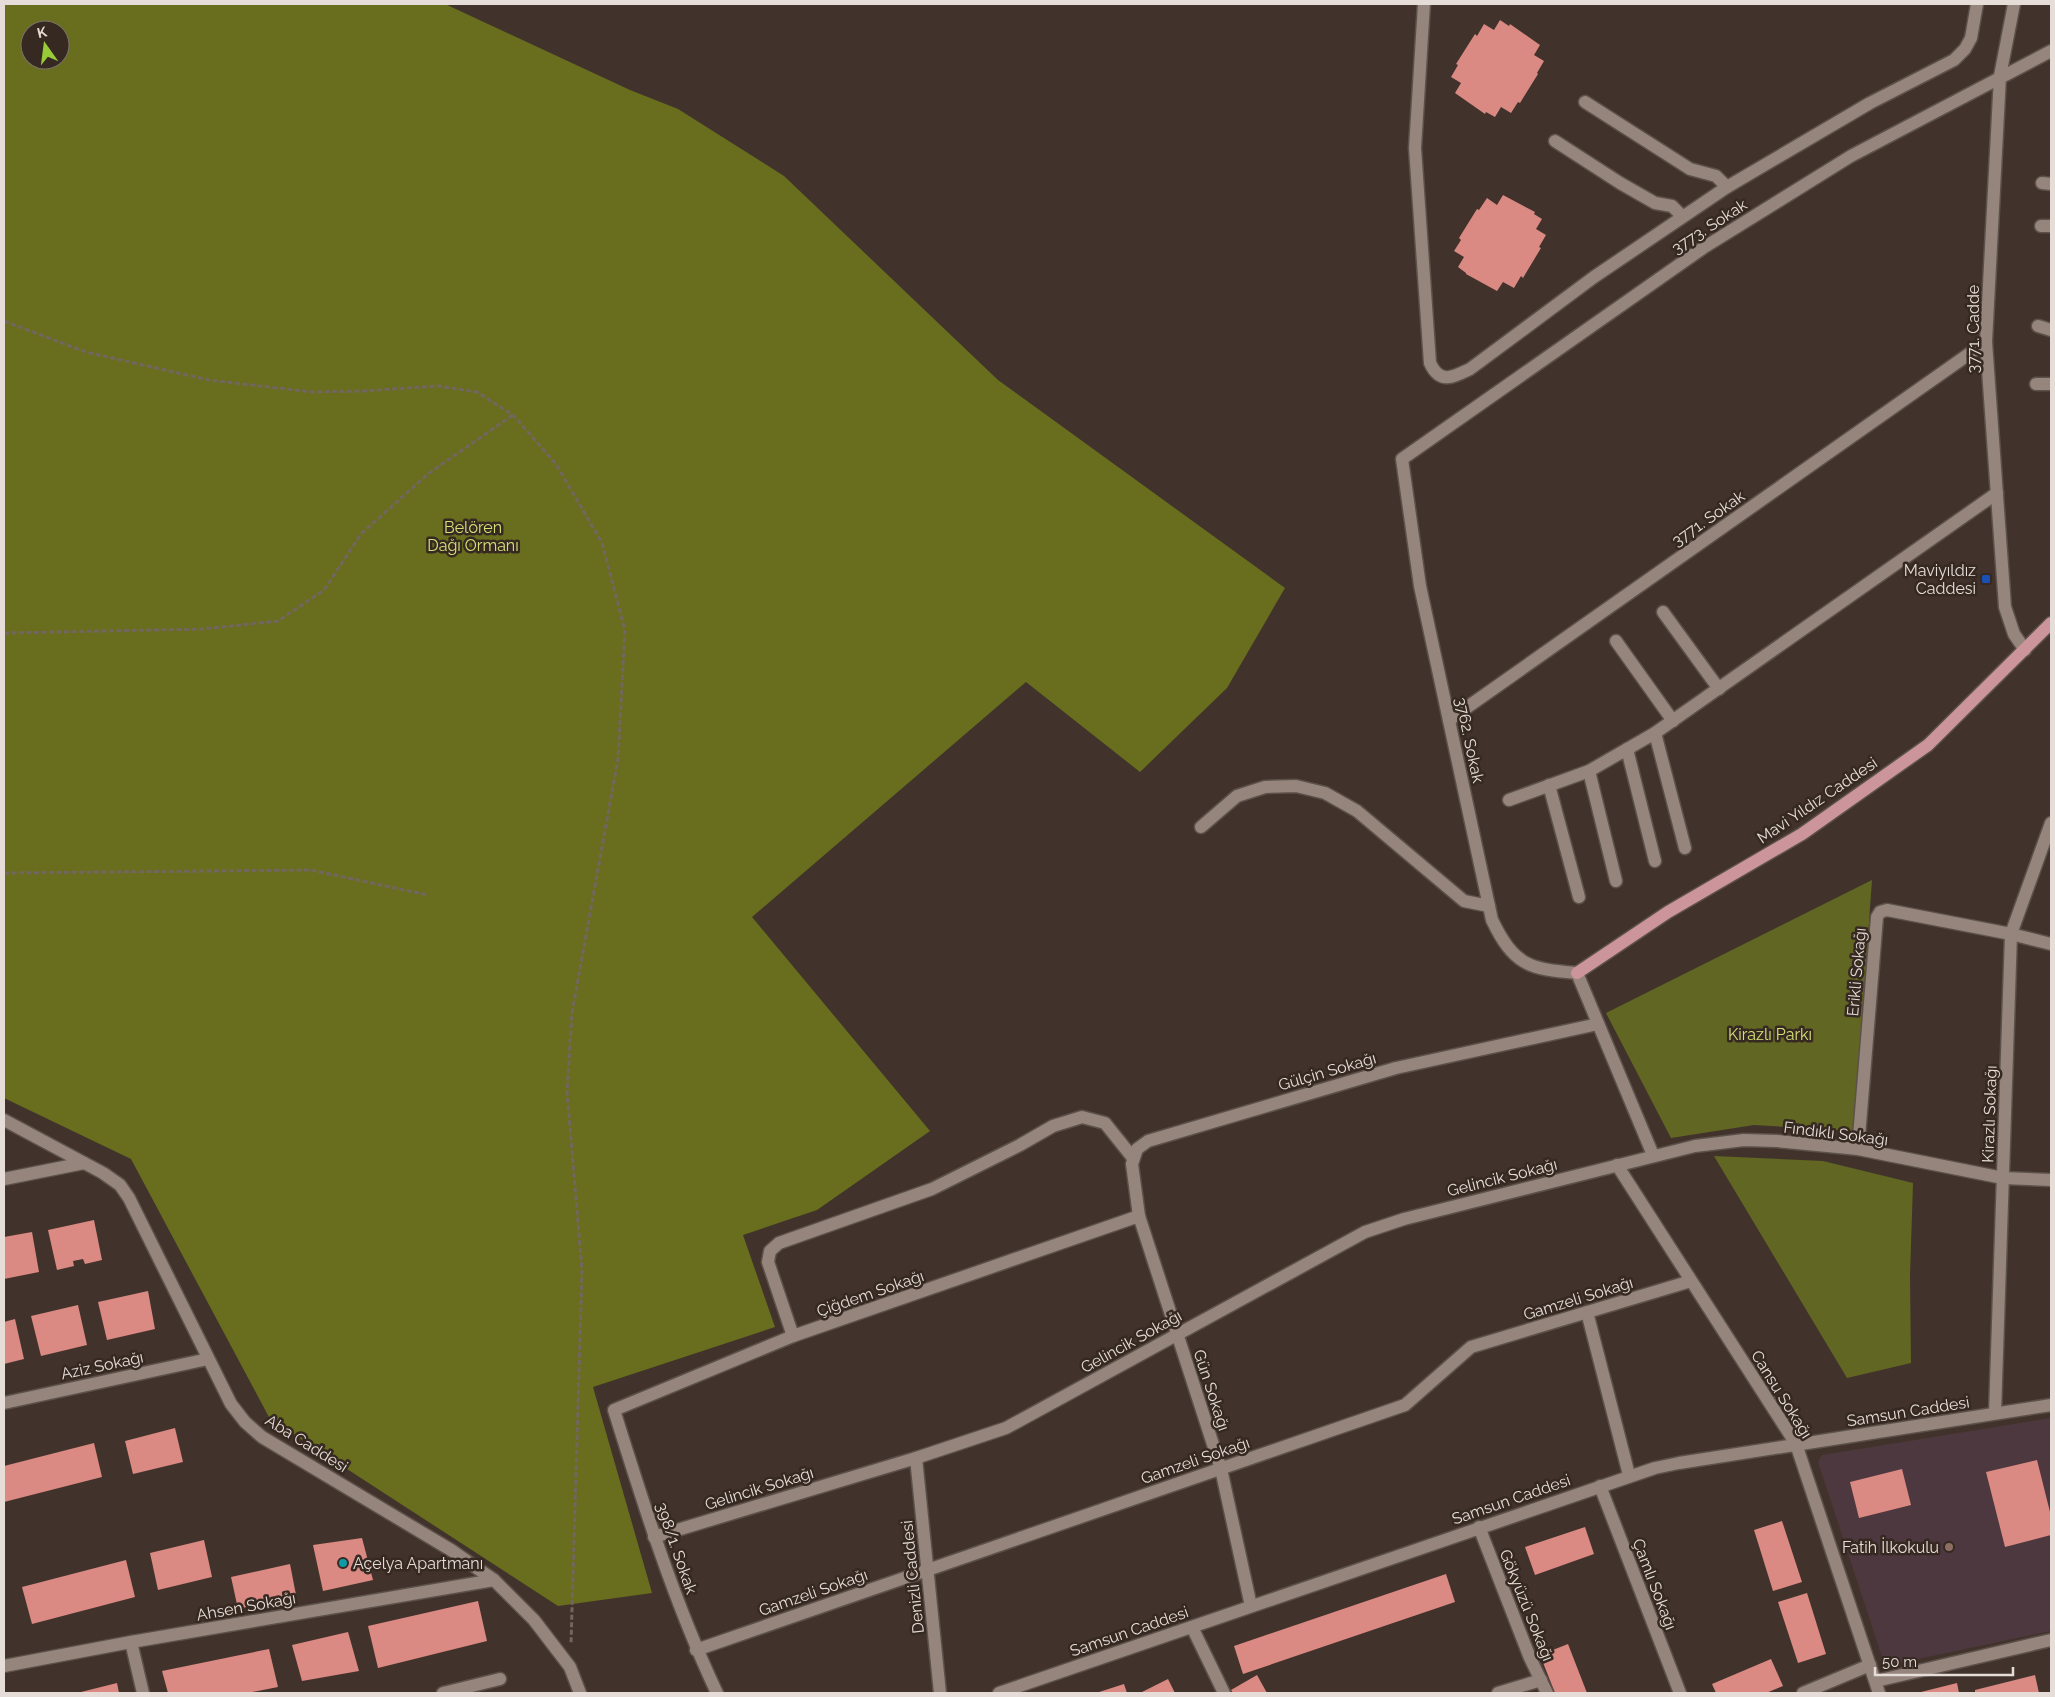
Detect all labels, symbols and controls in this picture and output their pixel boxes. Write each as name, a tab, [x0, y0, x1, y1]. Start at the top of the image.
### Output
north arrow	[20, 20, 70, 70]
text: K	[35, 23, 49, 41]
street label: 3773. Sokak	[1668, 195, 1751, 258]
street label: 3771. Cadde	[1964, 285, 1983, 373]
street label: 3771. Sokak	[1668, 486, 1749, 550]
park label: Belören Dağı Ormanı	[427, 518, 519, 555]
place label: Maviyıldız Caddesi	[1904, 561, 1976, 598]
marker: Maviyıldız Caddesi	[1980, 573, 1992, 585]
street label: 3762. Sokak	[1451, 696, 1488, 785]
street label: Mavi Yıldız Caddesi	[1754, 753, 1881, 848]
street label: Erikli Sokağı	[1843, 927, 1870, 1017]
park label: Kirazlı Parkı	[1728, 1025, 1812, 1044]
street label: Gülçin Sokağı	[1276, 1048, 1378, 1095]
street label: Kirazlı Sokağı	[1978, 1065, 2001, 1163]
street label: Fındıklı Sokağı	[1783, 1118, 1889, 1149]
street label: Gelincik Sokağı	[1445, 1155, 1559, 1200]
street label: Çiğdem Sokağı	[814, 1266, 926, 1321]
street label: Gamzeli Sokağı	[1521, 1273, 1635, 1324]
street label: Gelincik Sokağı	[1077, 1306, 1185, 1377]
street label: Aziz Sokağı	[59, 1347, 145, 1384]
street label: Gün Sokağı	[1189, 1347, 1234, 1433]
street label: Cansu Sokağı	[1747, 1347, 1816, 1442]
street label: Samsun Caddesi	[1845, 1392, 1971, 1431]
street label: Aba Caddesi	[262, 1411, 352, 1476]
street label: Gamzeli Sokağı	[1138, 1433, 1252, 1488]
street label: Gelincik Sokağı	[703, 1463, 816, 1514]
street label: Samsun Caddesi	[1449, 1470, 1573, 1529]
street label: 398/1. Sokak	[652, 1500, 701, 1597]
street label: Denizli Caddesi	[897, 1519, 928, 1634]
street label: Çamlı Sokağı	[1628, 1536, 1681, 1632]
place label: Fatih İlkokulu	[1842, 1537, 1939, 1557]
marker: Fatih İlkokulu	[1943, 1541, 1955, 1553]
street label: Gökyüzü Sokağı	[1495, 1547, 1558, 1664]
place label: Açelya Apartmanı	[353, 1554, 483, 1573]
marker: Açelya Apartmanı	[337, 1557, 349, 1569]
street label: Gamzeli Sokağı	[756, 1565, 870, 1620]
street label: Ahsen Sokağı	[195, 1588, 297, 1625]
street label: Samsun Caddesi	[1067, 1602, 1191, 1661]
scale bar	[1875, 1644, 2012, 1676]
text: 50 m	[1882, 1653, 1917, 1671]

